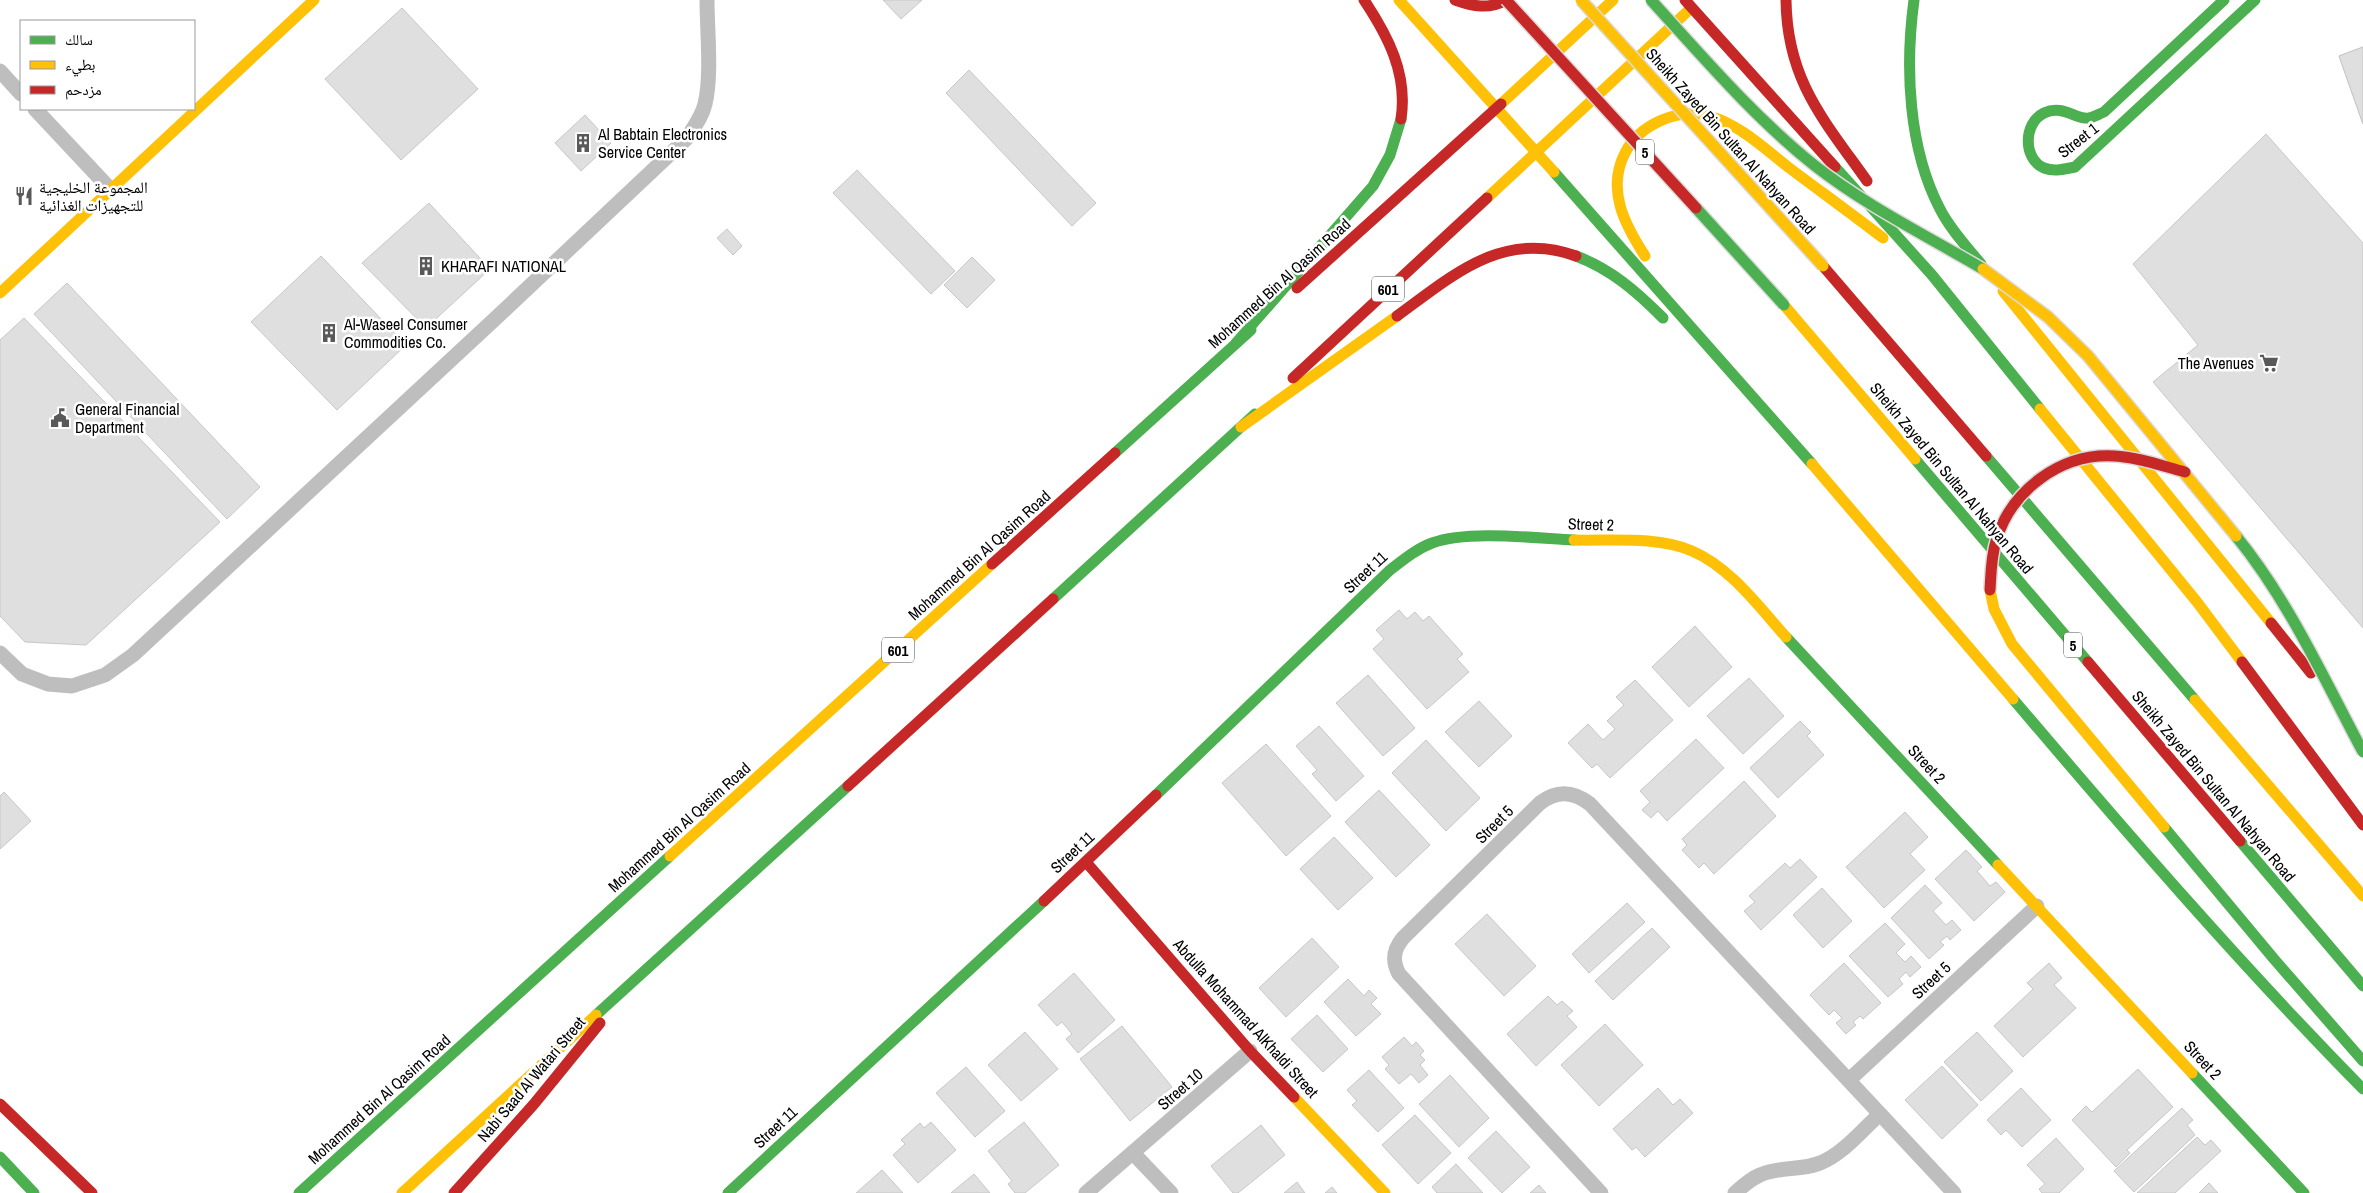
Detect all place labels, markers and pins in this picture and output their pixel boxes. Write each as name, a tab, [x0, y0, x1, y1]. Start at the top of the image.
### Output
place label: Al Babtain Electronics Service Center	[597, 123, 727, 163]
building icon: Al Babtain Electronics Service Center	[572, 132, 594, 154]
place label: المجموعة الخليجية للتجهيزات الغذائية	[39, 176, 148, 216]
restaurant icon: المجموعة الخليجية للتجهيزات الغذائية	[13, 185, 35, 207]
building icon: KHARAFI NATIONAL	[415, 255, 437, 277]
place label: KHARAFI NATIONAL	[441, 255, 567, 277]
place label: Al-Waseel Consumer Commodities Co.	[343, 313, 468, 353]
building icon: Al-Waseel Consumer Commodities Co.	[318, 322, 340, 344]
place label: The Avenues	[2178, 352, 2254, 374]
supermarket icon: The Avenues	[2258, 352, 2280, 374]
place label: General Financial Department	[75, 398, 179, 438]
public building icon: General Financial Department	[49, 407, 71, 429]

